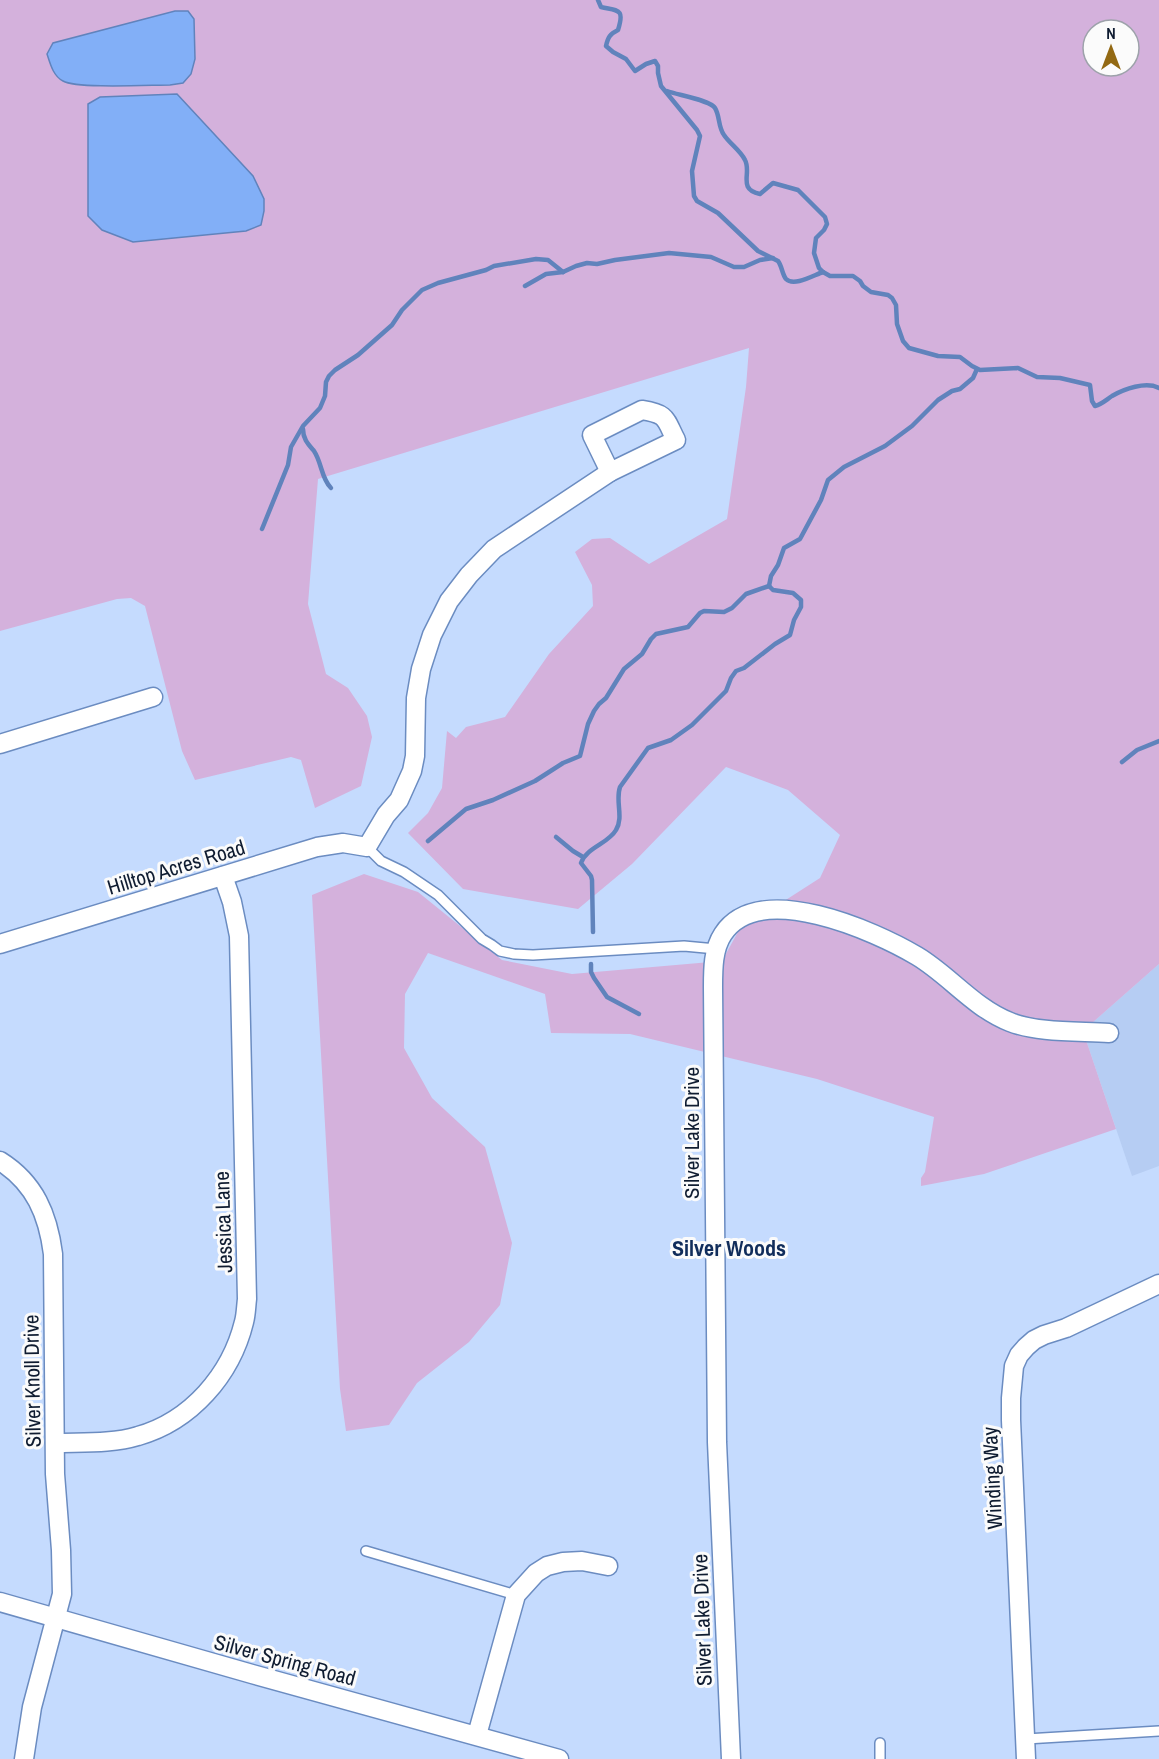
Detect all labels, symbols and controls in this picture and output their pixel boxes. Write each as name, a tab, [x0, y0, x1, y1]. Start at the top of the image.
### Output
north arrow	[1081, 18, 1141, 78]
text: N	[1106, 22, 1116, 44]
street label: Hilltop Acres Road	[104, 832, 248, 902]
street label: Silver Lake Drive	[677, 1067, 706, 1199]
street label: Jessica Lane	[207, 1171, 239, 1273]
district label: Silver Woods	[672, 1233, 786, 1263]
street label: Silver Knoll Drive	[16, 1314, 48, 1448]
street label: Winding Way	[975, 1426, 1009, 1530]
street label: Silver Lake Drive	[685, 1553, 719, 1687]
street label: Silver Spring Road	[211, 1627, 359, 1693]

